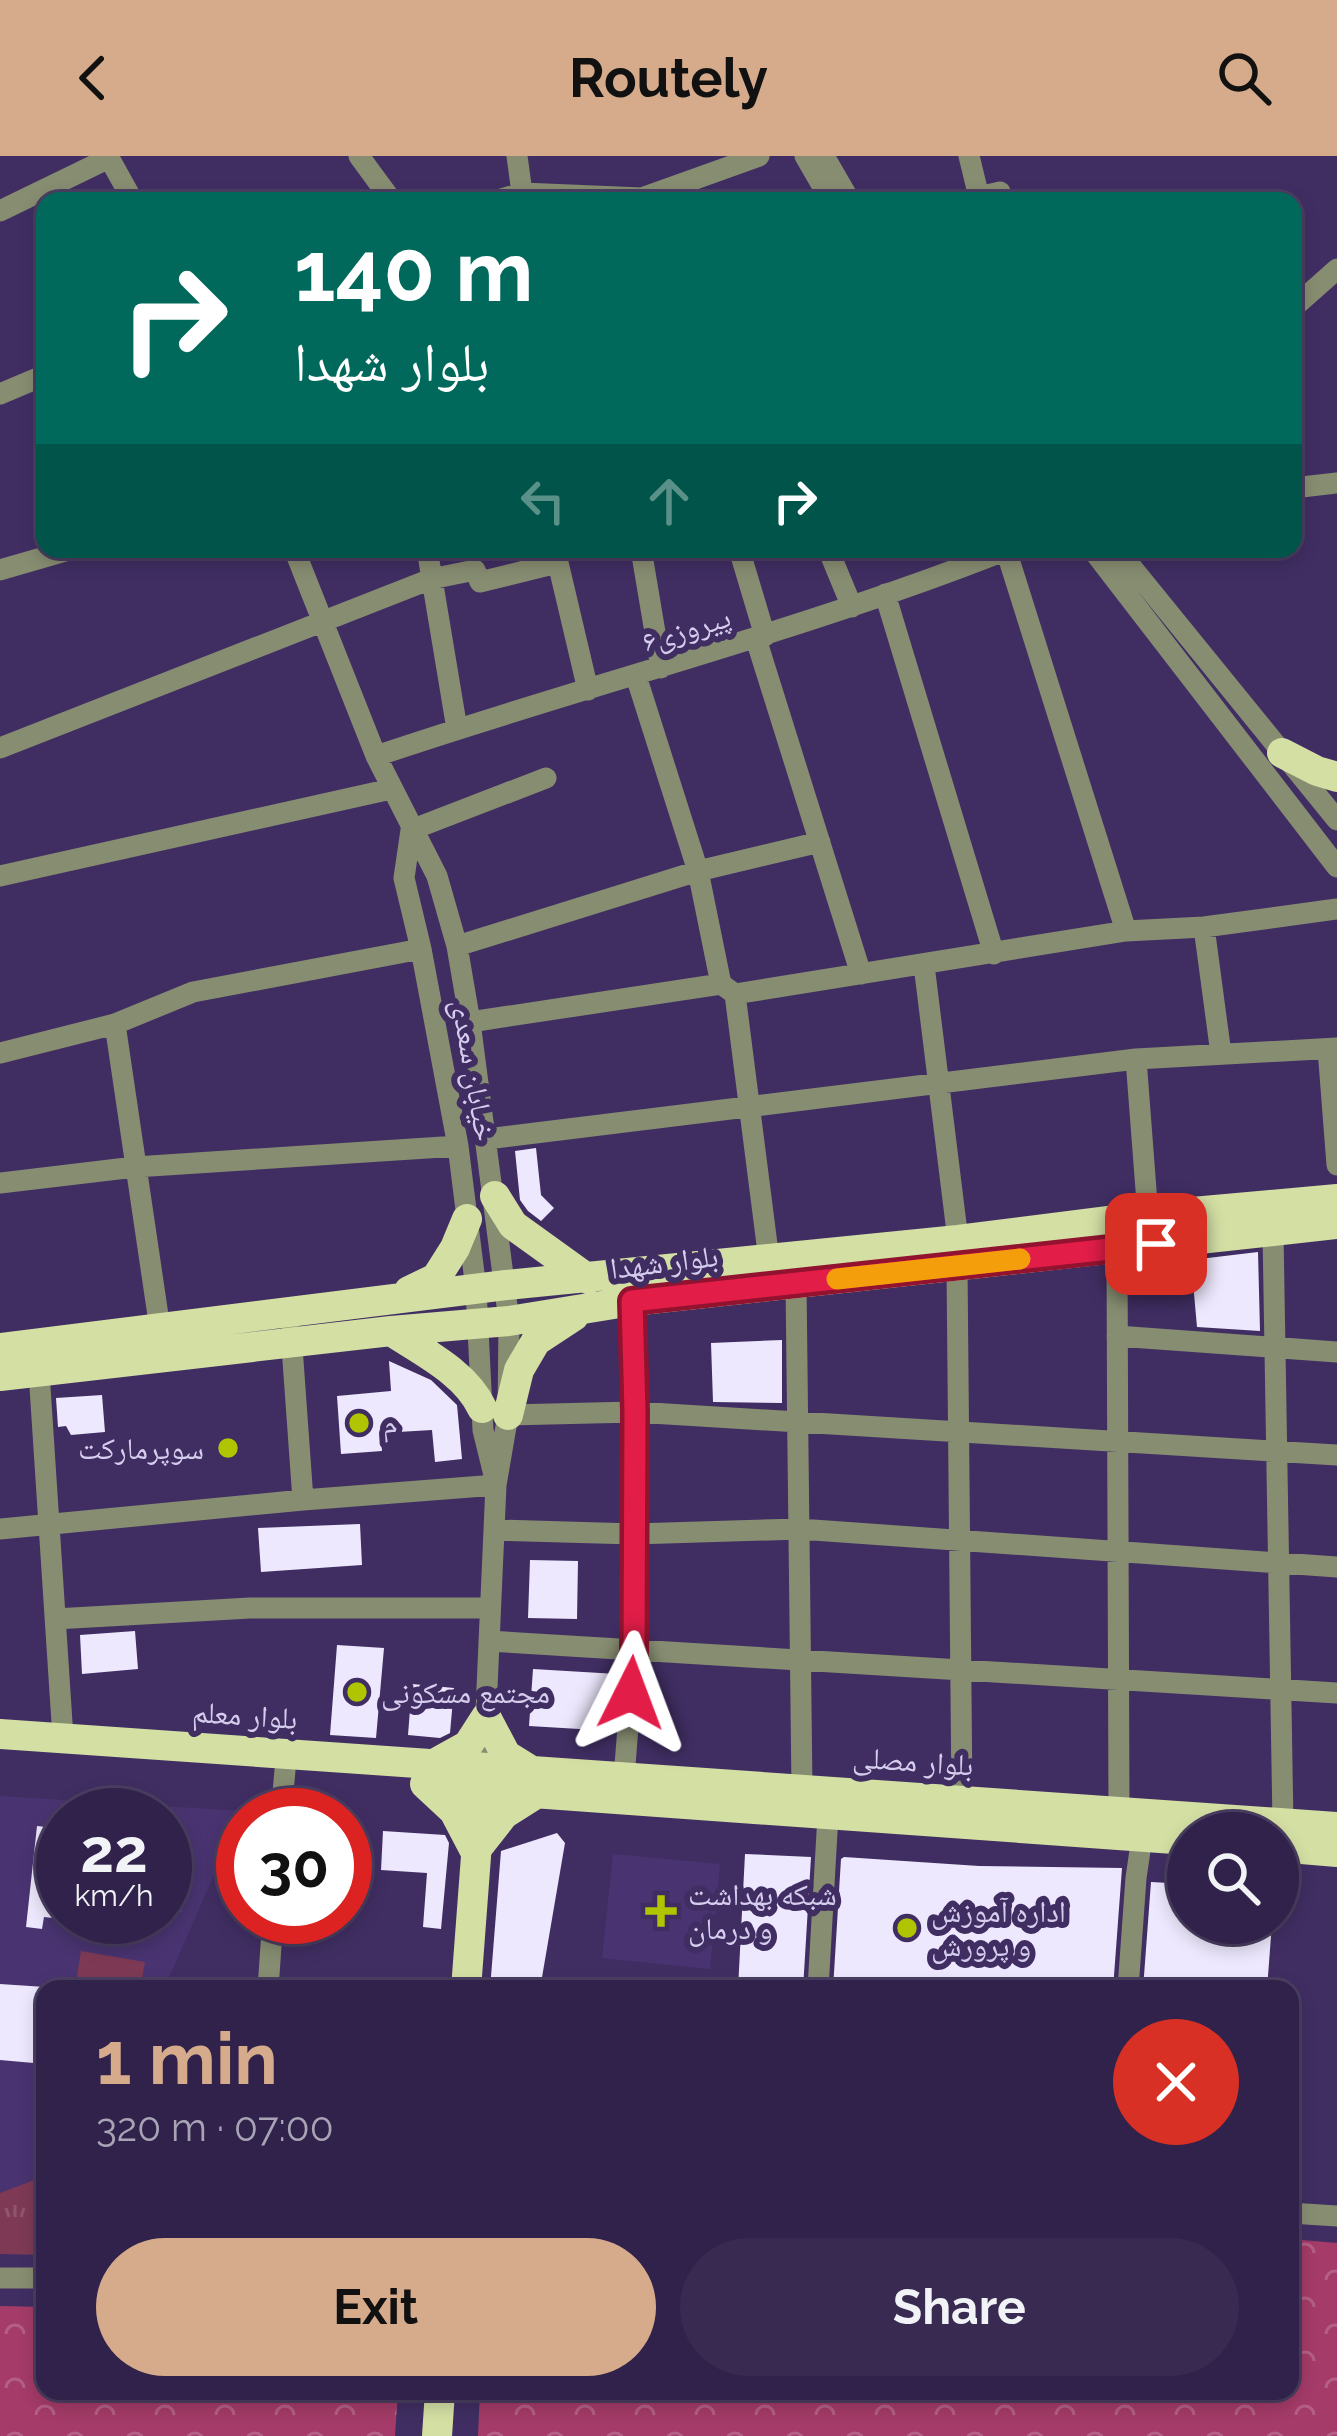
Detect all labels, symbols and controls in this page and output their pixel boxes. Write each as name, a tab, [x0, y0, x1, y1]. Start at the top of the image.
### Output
icon: back	[60, 45, 126, 111]
icon: search	[1211, 45, 1277, 111]
text: Routely	[569, 46, 768, 110]
text: 140 m	[294, 222, 533, 321]
icon: right	[96, 240, 252, 396]
text: بلوار شهدا	[294, 330, 489, 394]
icon: left	[510, 468, 576, 534]
icon: ahead	[636, 468, 702, 534]
icon: right	[762, 468, 828, 534]
street label: پیروزی۶	[637, 599, 735, 660]
street label: خیابان سعدی	[443, 996, 504, 1144]
pin	[1105, 1193, 1207, 1295]
icon: arrive	[1123, 1211, 1189, 1277]
street label: بلوار شهدا	[608, 1238, 720, 1286]
place label: م	[383, 1406, 398, 1443]
marker: م	[346, 1410, 372, 1436]
place label: سوپرمارکت	[78, 1431, 204, 1467]
marker: سوپرمارکت	[215, 1435, 241, 1461]
position arrow	[568, 1630, 694, 1756]
place label: مجتمع مسکونی	[381, 1675, 550, 1712]
marker: مجتمع مسکونی	[344, 1679, 370, 1705]
street label: بلوار معلم	[191, 1694, 299, 1739]
street label: بلوار مصلی	[851, 1739, 975, 1784]
speed limit sign: 30	[216, 1788, 372, 1944]
map controls	[1167, 1812, 1299, 1944]
button: search	[1167, 1812, 1299, 1944]
text: 22	[80, 1816, 148, 1886]
place label: شبکه بهداشت و درمان	[688, 1877, 837, 1947]
text: km/h	[74, 1878, 154, 1913]
place label: اداره آموزش و پرورش	[931, 1894, 1066, 1964]
marker: شبکه بهداشت و درمان	[645, 1895, 677, 1927]
marker: اداره آموزش و پرورش	[894, 1915, 920, 1941]
text: 1 min	[96, 2016, 278, 2101]
button: close	[1113, 2019, 1239, 2145]
text: 320 m · 07:00	[96, 2104, 334, 2150]
button: Exit	[96, 2238, 656, 2376]
button: Share	[680, 2238, 1239, 2376]

